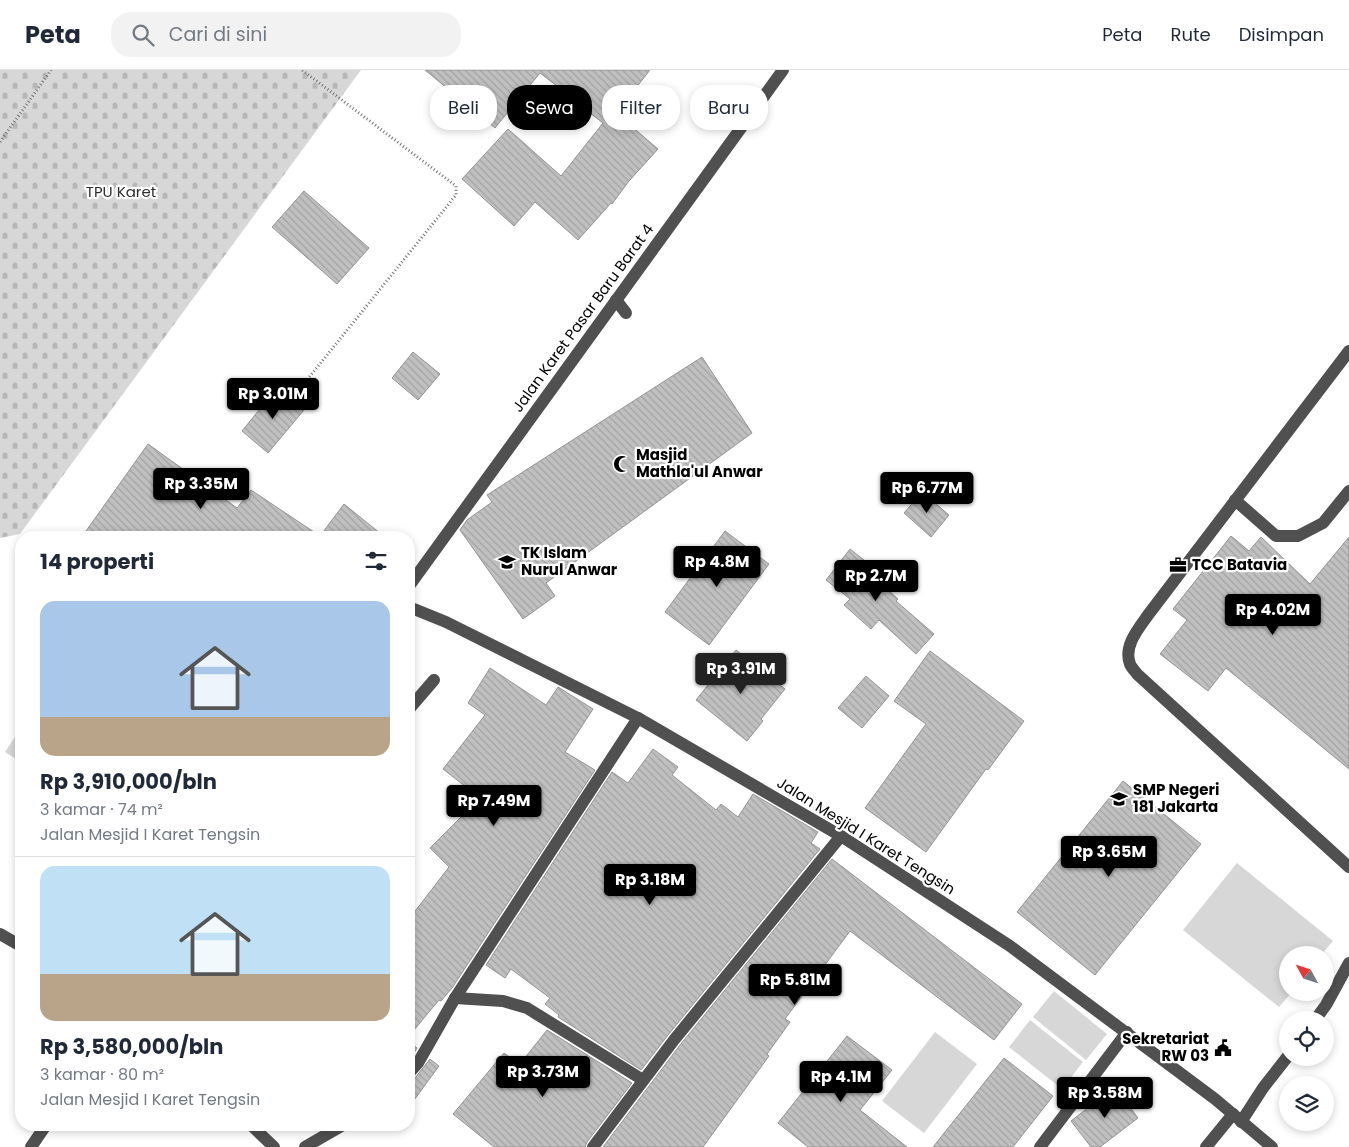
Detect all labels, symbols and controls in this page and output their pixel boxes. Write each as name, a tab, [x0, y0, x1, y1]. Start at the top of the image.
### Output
search box	[111, 12, 461, 57]
text: Peta	[25, 18, 81, 51]
icon: search	[129, 21, 157, 49]
text: Cari di sini	[169, 21, 267, 48]
text: Peta	[1102, 22, 1142, 47]
text: Rute	[1170, 22, 1211, 47]
text: Disimpan	[1239, 22, 1324, 47]
chip: Beli	[430, 85, 497, 130]
chip: Sewa	[507, 85, 592, 130]
chip: Filter	[602, 85, 680, 130]
chip: Baru	[690, 85, 768, 130]
park label: TPU Karet	[86, 181, 156, 202]
street label: Jalan Karet Pasar Baru Barat 4	[507, 219, 658, 416]
pin: Rp 3.01M	[221, 378, 325, 420]
text: Rp 3.01M	[238, 382, 308, 405]
place label: Masjid Mathla'ul Anwar	[636, 444, 763, 482]
mosque icon: Masjid Mathla'ul Anwar	[612, 454, 632, 474]
pin: Rp 3.35M	[149, 468, 253, 510]
text: Rp 3.35M	[164, 472, 238, 495]
pin: Rp 6.77M	[875, 472, 979, 514]
text: Rp 6.77M	[891, 476, 963, 499]
place label: TK Islam Nurul Anwar	[521, 542, 618, 580]
pin: Rp 4.8M	[671, 546, 763, 588]
text: 14 properti	[40, 547, 154, 576]
icon: filters	[362, 547, 390, 575]
text: Rp 4.8M	[684, 550, 750, 573]
school or university icon: TK Islam Nurul Anwar	[497, 552, 517, 572]
place label: TCC Batavia	[1192, 554, 1287, 575]
office icon: TCC Batavia	[1168, 555, 1188, 575]
pin: Rp 2.7M	[830, 560, 922, 602]
text: Rp 2.7M	[845, 564, 907, 587]
pin: Rp 4.02M	[1221, 594, 1325, 636]
text: Rp 4.02M	[1236, 598, 1310, 621]
icon: home	[170, 633, 260, 723]
pin: Rp 3.91M	[689, 652, 793, 695]
text: Rp 3.91M	[706, 657, 776, 680]
text: Rp 3,910,000/bln	[40, 767, 217, 796]
street label: Jalan Mesjid I Karet Tengsin	[773, 772, 959, 899]
place label: SMP Negeri 181 Jakarta	[1133, 779, 1219, 817]
pin: Rp 7.49M	[442, 784, 546, 827]
text: Rp 7.49M	[457, 789, 531, 812]
school or university icon: SMP Negeri 181 Jakarta	[1109, 789, 1129, 809]
text: 3 kamar · 74 m²	[40, 798, 163, 821]
text: Jalan Mesjid I Karet Tengsin	[40, 823, 260, 846]
pin: Rp 3.65M	[1057, 836, 1161, 878]
text: Rp 3.65M	[1072, 840, 1146, 863]
pin: Rp 3.18M	[598, 864, 702, 906]
text: Rp 3.18M	[615, 868, 685, 891]
icon: home	[170, 899, 260, 989]
north arrow	[1279, 946, 1334, 1001]
map controls	[1279, 946, 1334, 1131]
pin: Rp 5.81M	[743, 964, 847, 1006]
text: Rp 5.81M	[760, 968, 830, 991]
button: locate	[1279, 1011, 1334, 1066]
place label: Sekretariat RW 03	[1122, 1028, 1209, 1066]
text: Rp 3,580,000/bln	[40, 1032, 223, 1061]
public building icon: Sekretariat RW 03	[1213, 1038, 1233, 1058]
pin: Rp 3.73M	[491, 1056, 595, 1098]
text: Rp 3.73M	[507, 1060, 579, 1083]
pin: Rp 4.1M	[795, 1060, 887, 1103]
text: 3 kamar · 80 m²	[40, 1063, 164, 1086]
text: Rp 4.1M	[811, 1065, 871, 1088]
pin: Rp 3.58M	[1053, 1076, 1157, 1119]
button: layers	[1279, 1076, 1334, 1131]
text: Rp 3.58M	[1068, 1081, 1142, 1104]
text: Jalan Mesjid I Karet Tengsin	[40, 1088, 260, 1111]

